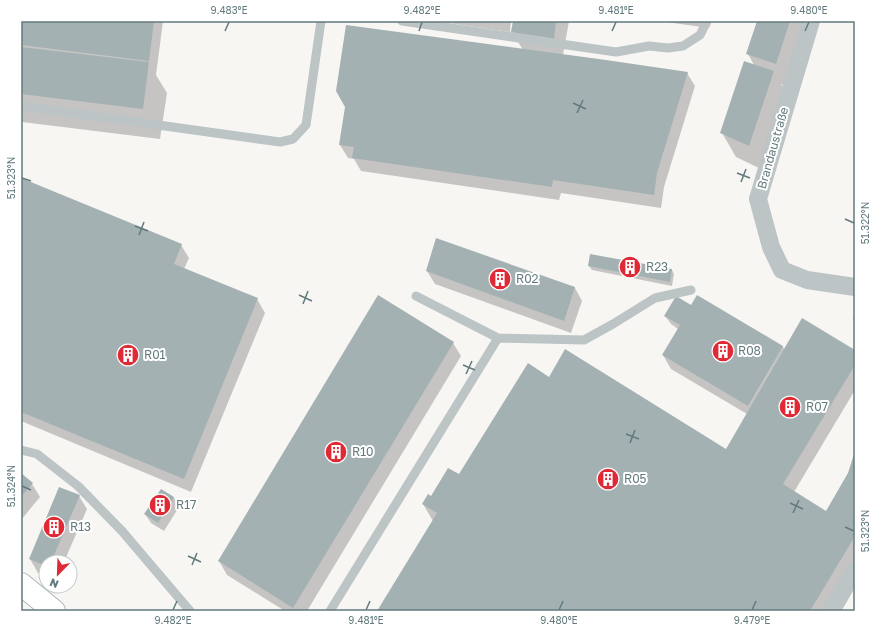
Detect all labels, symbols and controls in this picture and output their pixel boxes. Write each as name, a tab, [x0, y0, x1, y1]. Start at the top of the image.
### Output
text: 9.483°E	[210, 4, 248, 16]
text: 9.482°E	[403, 4, 441, 16]
text: 9.481°E	[598, 4, 634, 16]
text: 9.480°E	[790, 4, 828, 16]
street label: Brandaustraße	[754, 105, 791, 191]
text: 51.323°N	[5, 157, 17, 199]
text: 51.322°N	[859, 202, 871, 244]
building icon: R23	[617, 254, 643, 280]
place label: R23	[646, 259, 668, 274]
building icon: R02	[487, 266, 513, 292]
place label: R02	[516, 271, 539, 286]
building icon: R08	[710, 338, 736, 364]
building icon: R01	[115, 342, 141, 368]
place label: R08	[738, 343, 761, 358]
place label: R01	[144, 347, 166, 362]
building icon: R07	[777, 394, 803, 420]
place label: R07	[806, 399, 828, 414]
building icon: R10	[323, 439, 349, 465]
place label: R10	[352, 444, 373, 459]
text: 51.324°N	[5, 465, 17, 507]
building icon: R05	[595, 466, 621, 492]
place label: R05	[624, 471, 647, 486]
building icon: R17	[147, 492, 173, 518]
place label: R17	[176, 497, 196, 512]
text: 51.323°N	[859, 510, 871, 552]
building icon: R13	[41, 514, 67, 540]
place label: R13	[70, 519, 91, 534]
north arrow	[38, 554, 78, 594]
text: N	[48, 576, 60, 591]
text: 9.482°E	[154, 614, 192, 626]
text: 9.481°E	[348, 614, 384, 626]
text: 9.480°E	[540, 614, 578, 626]
text: 9.479°E	[734, 614, 770, 626]

